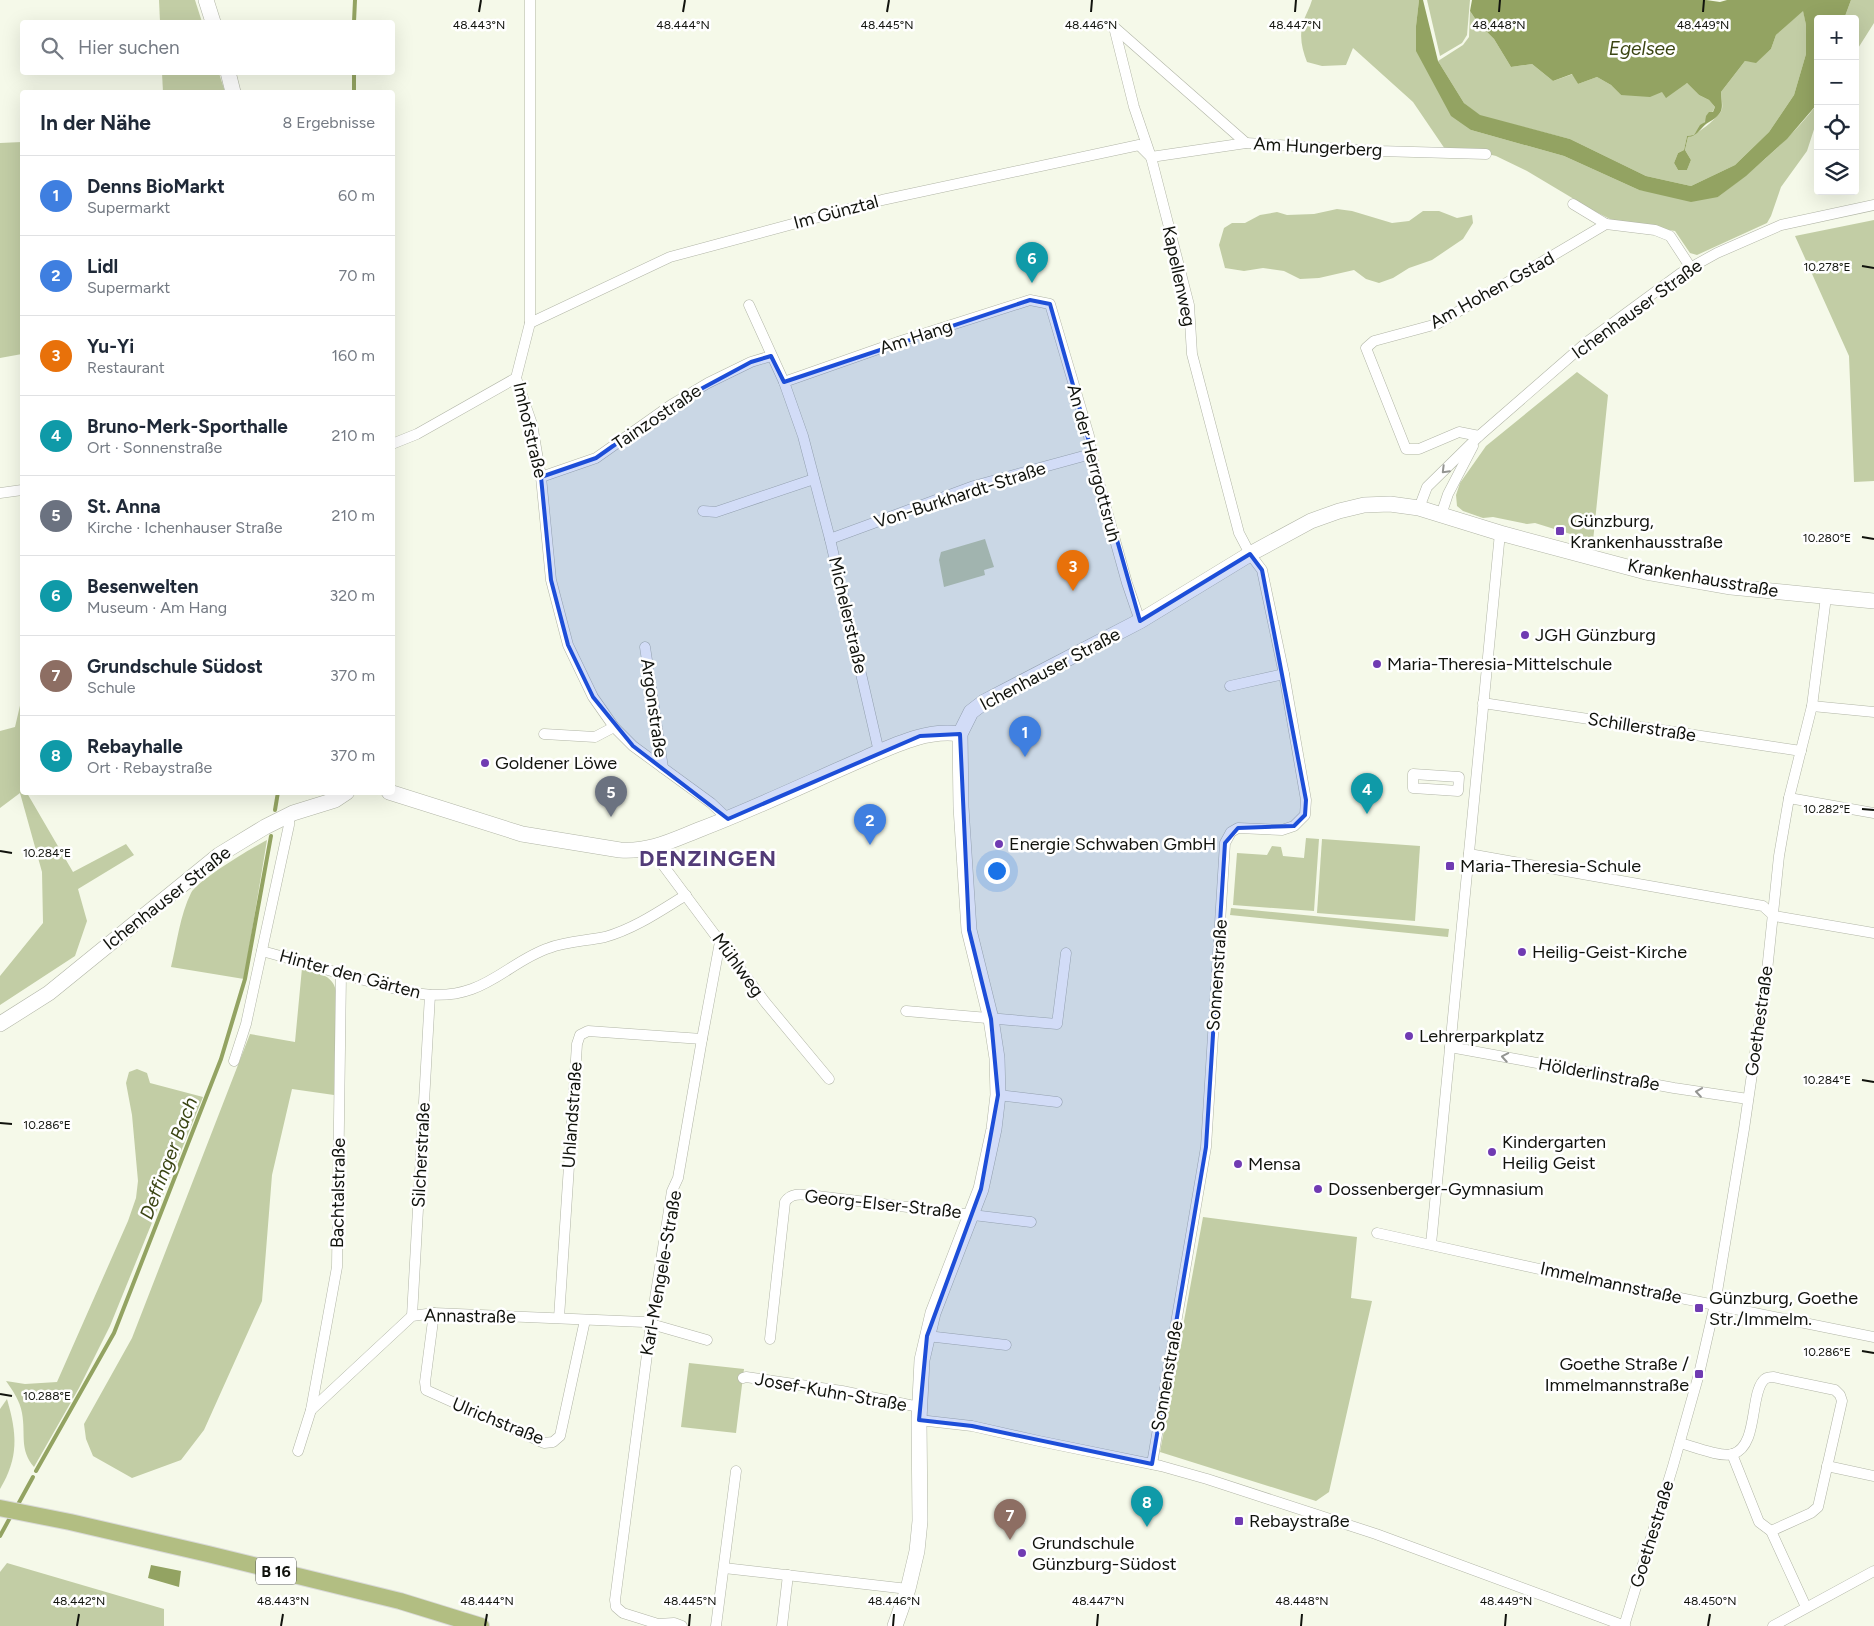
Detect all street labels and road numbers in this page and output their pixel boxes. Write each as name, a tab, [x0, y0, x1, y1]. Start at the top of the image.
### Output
street label: Am Hungerberg	[1253, 133, 1383, 161]
street label: Im Günztal	[791, 190, 881, 234]
street label: Kapellenweg	[1158, 224, 1200, 328]
street label: Am Hohen Gstad	[1426, 247, 1558, 333]
street label: Ichenhauser Straße	[1568, 254, 1707, 364]
street label: Am Hang	[877, 315, 955, 359]
street label: Tainzostraße	[609, 379, 706, 455]
street label: Imhofstraße	[508, 380, 552, 480]
street label: An der Herrgottsruh	[1062, 382, 1126, 544]
street label: Von-Burkhardt-Straße	[872, 457, 1049, 533]
street label: Michelerstraße	[824, 554, 872, 676]
street label: Krankenhausstraße	[1626, 554, 1780, 602]
street label: Ichenhauser Straße	[976, 623, 1124, 715]
street label: Argonstraße	[636, 657, 672, 759]
street label: Schillerstraße	[1586, 708, 1698, 746]
street label: Ichenhauser Straße	[99, 841, 235, 955]
street label: Sonnenstraße	[1202, 918, 1232, 1032]
street label: Mühlweg	[707, 929, 769, 1001]
street label: Hinter den Gärten	[277, 945, 423, 1003]
street label: Goethestraße	[1740, 964, 1778, 1078]
street label: Hölderlinstraße	[1537, 1052, 1662, 1096]
street label: Uhlandstraße	[557, 1061, 587, 1169]
street label: Silcherstraße	[407, 1102, 435, 1208]
street label: Bachtalstraße	[326, 1137, 350, 1248]
street label: Georg-Elser-Straße	[803, 1185, 963, 1223]
street label: Karl-Mengele-Straße	[636, 1188, 686, 1357]
street label: Immelmannstraße	[1538, 1257, 1684, 1309]
street label: Annastraße	[424, 1304, 516, 1328]
street label: Sonnenstraße	[1146, 1319, 1188, 1433]
street label: Josef-Kuhn-Straße	[753, 1368, 909, 1416]
street label: Ulrichstraße	[449, 1393, 547, 1449]
street label: Goethestraße	[1625, 1478, 1679, 1590]
road number: B 16	[256, 1558, 296, 1584]

